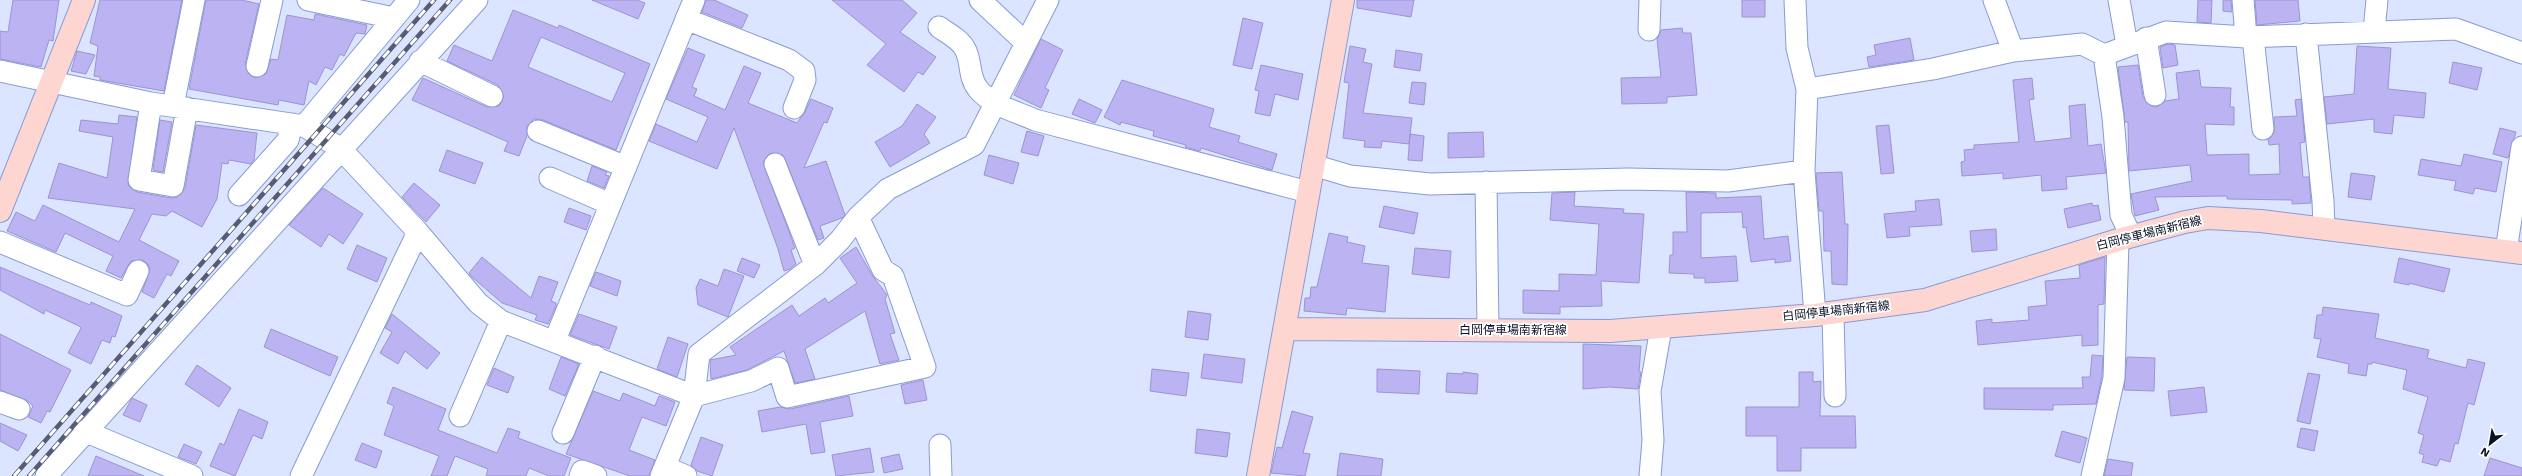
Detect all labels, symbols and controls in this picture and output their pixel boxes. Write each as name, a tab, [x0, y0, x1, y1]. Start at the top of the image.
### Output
street label: 白岡停車場南新宿線	[2095, 213, 2203, 253]
street label: 白岡停車場南新宿線	[1782, 298, 1890, 324]
street label: 白岡停車場南新宿線	[1459, 323, 1567, 337]
north arrow	[2470, 424, 2510, 464]
text: N	[2478, 444, 2492, 460]

